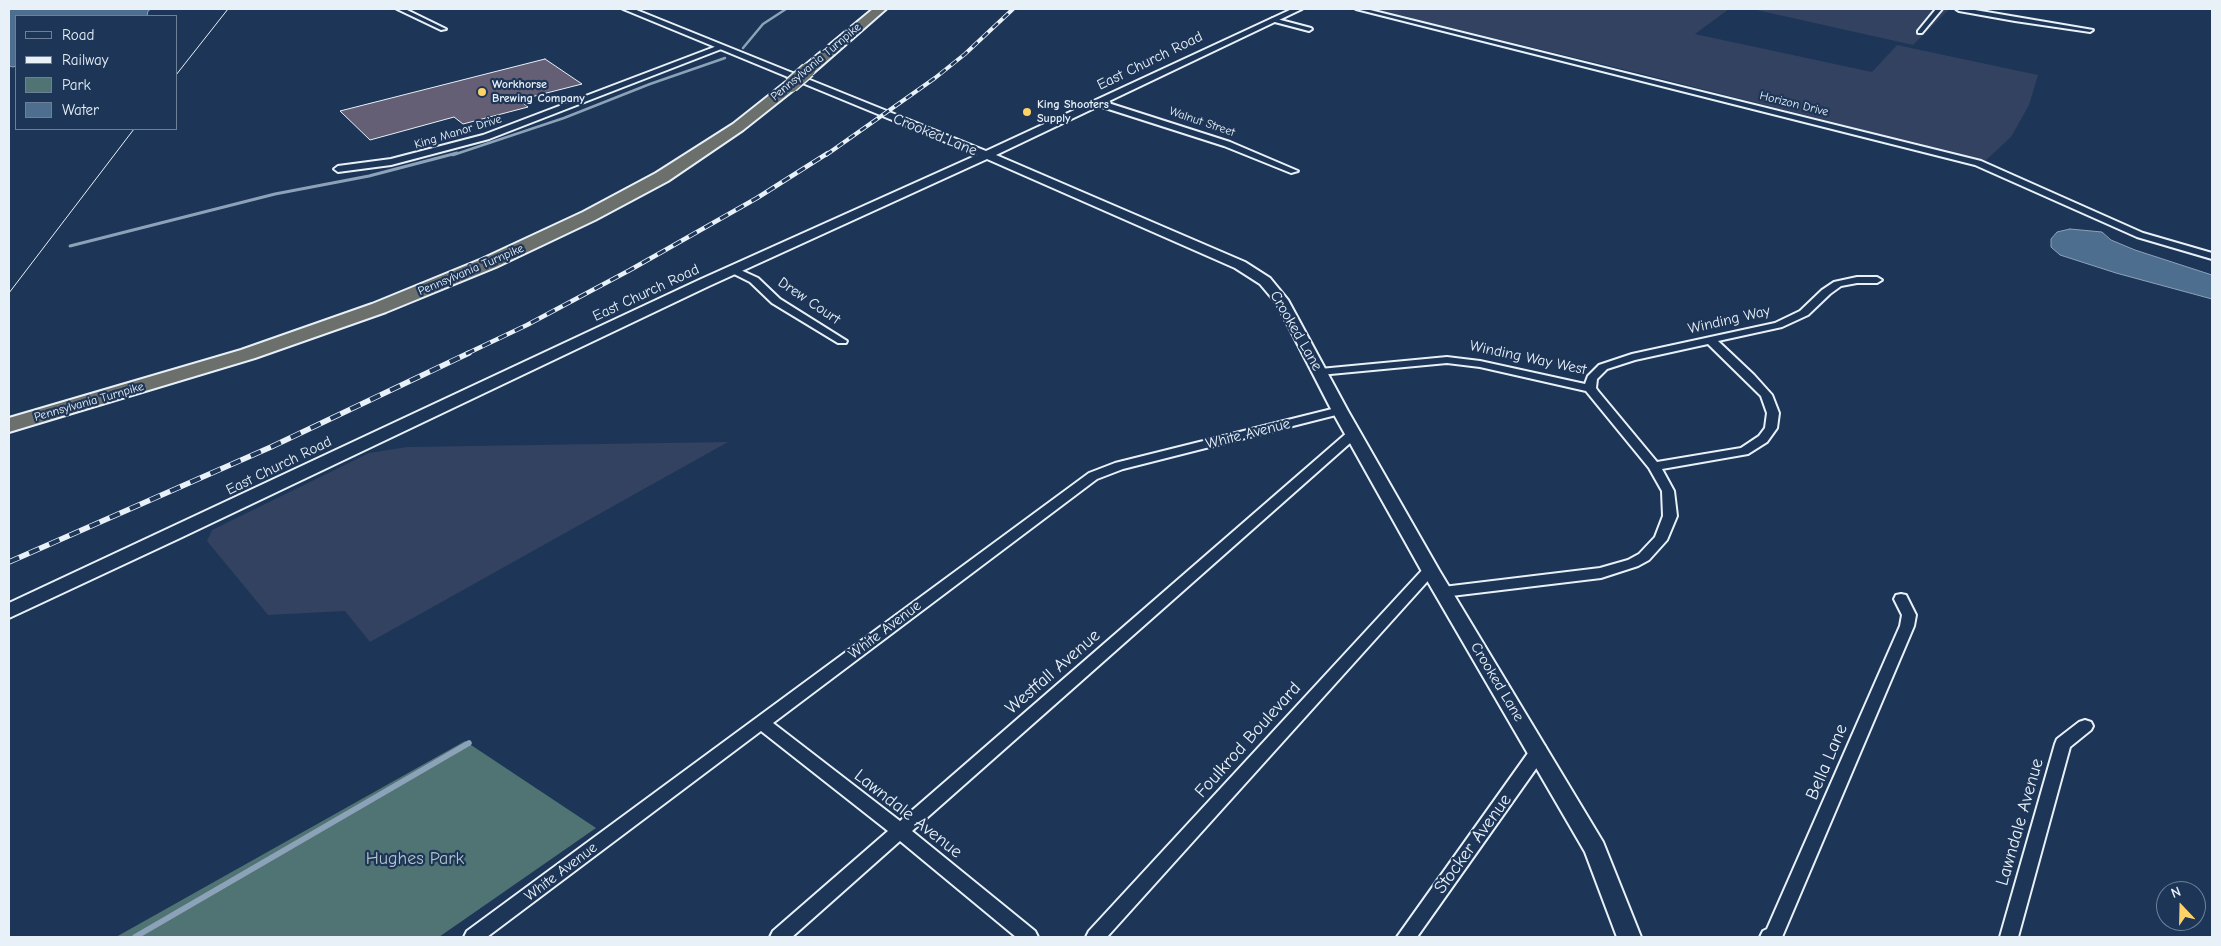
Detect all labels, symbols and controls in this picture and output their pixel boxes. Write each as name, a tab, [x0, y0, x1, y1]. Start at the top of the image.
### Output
legend	[15, 15, 178, 130]
street label: Pennsylvania Turnpike	[768, 20, 864, 104]
text: Road	[62, 26, 94, 44]
street label: East Church Road	[1094, 28, 1206, 94]
text: Railway	[62, 51, 108, 69]
text: Park	[62, 76, 91, 94]
place label: Workhorse Brewing Company	[492, 78, 585, 106]
marker: Workhorse Brewing Company	[476, 86, 488, 98]
street label: Horizon Drive	[1758, 89, 1830, 119]
place label: King Shooters Supply	[1037, 98, 1109, 126]
text: Water	[62, 101, 99, 119]
street label: Walnut Street	[1167, 104, 1237, 140]
marker: King Shooters Supply	[1021, 106, 1033, 118]
street label: Crooked Lane	[890, 110, 980, 160]
street label: King Manor Drive	[413, 112, 503, 152]
street label: Pennsylvania Turnpike	[416, 241, 526, 299]
street label: East Church Road	[590, 260, 702, 326]
street label: Drew Court	[774, 274, 844, 328]
street label: Crooked Lane	[1266, 288, 1326, 374]
street label: Winding Way	[1686, 302, 1772, 338]
street label: Winding Way West	[1468, 337, 1588, 379]
street label: Pennsylvania Turnpike	[32, 379, 146, 425]
street label: White Avenue	[1204, 415, 1292, 453]
street label: East Church Road	[223, 433, 335, 499]
street label: White Avenue	[845, 597, 925, 663]
street label: Westfall Avenue	[1001, 625, 1105, 719]
street label: Crooked Lane	[1466, 639, 1528, 725]
street label: Foulkrod Boulevard	[1190, 678, 1306, 802]
street label: Bella Lane	[1801, 721, 1853, 803]
street label: Lawndale Avenue	[1992, 756, 2048, 888]
street label: Lawndale Avenue	[850, 765, 966, 863]
street label: Stocker Avenue	[1430, 790, 1516, 898]
street label: White Avenue	[521, 839, 601, 905]
park label: Hughes Park	[366, 848, 464, 870]
north arrow	[2156, 881, 2206, 931]
text: N	[2168, 883, 2183, 902]

